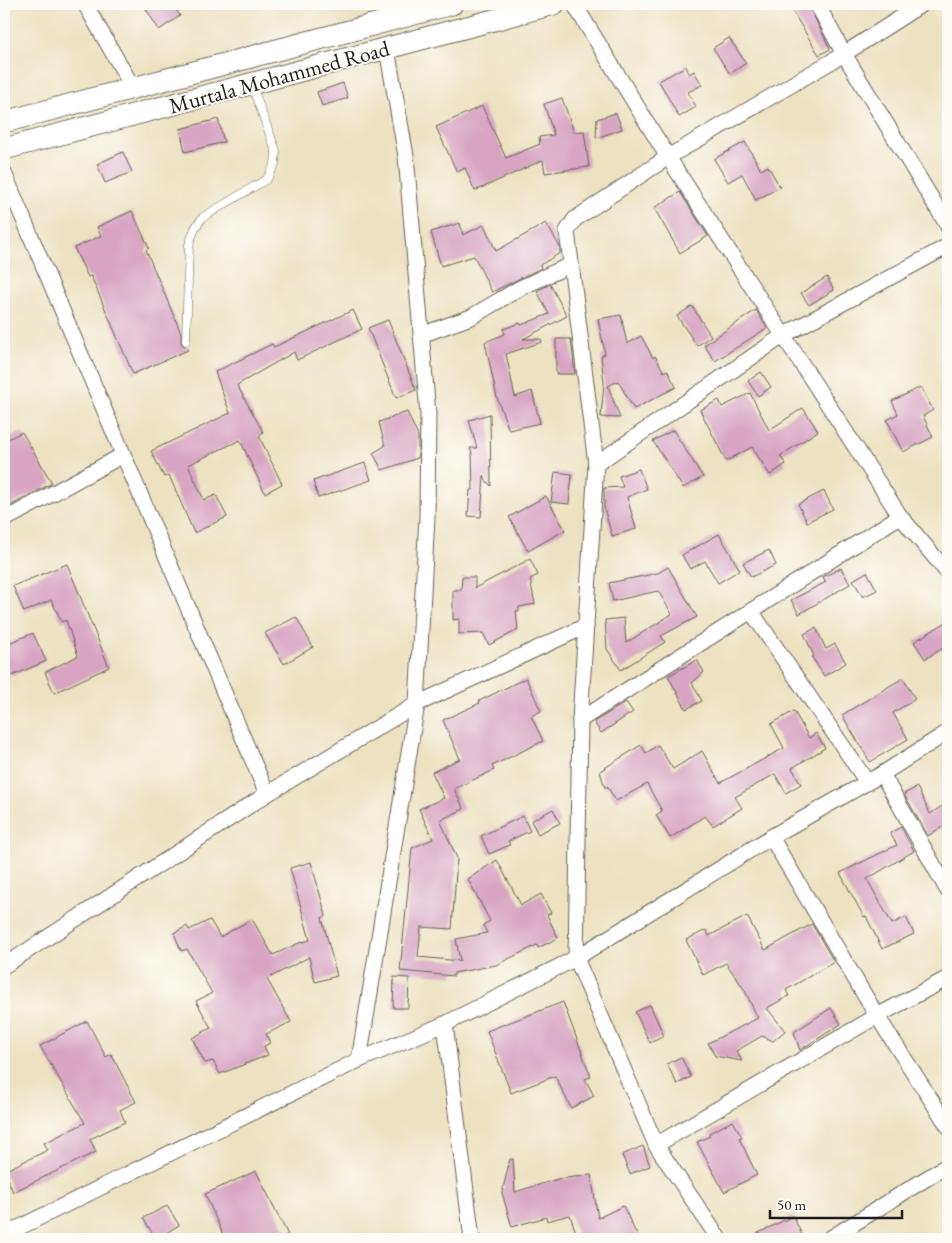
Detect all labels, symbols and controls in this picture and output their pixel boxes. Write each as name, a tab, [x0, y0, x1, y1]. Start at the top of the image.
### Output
street label: Murtala Mohammed Road	[166, 33, 393, 120]
scale bar	[770, 1188, 902, 1220]
text: 50 m	[777, 1195, 806, 1214]

